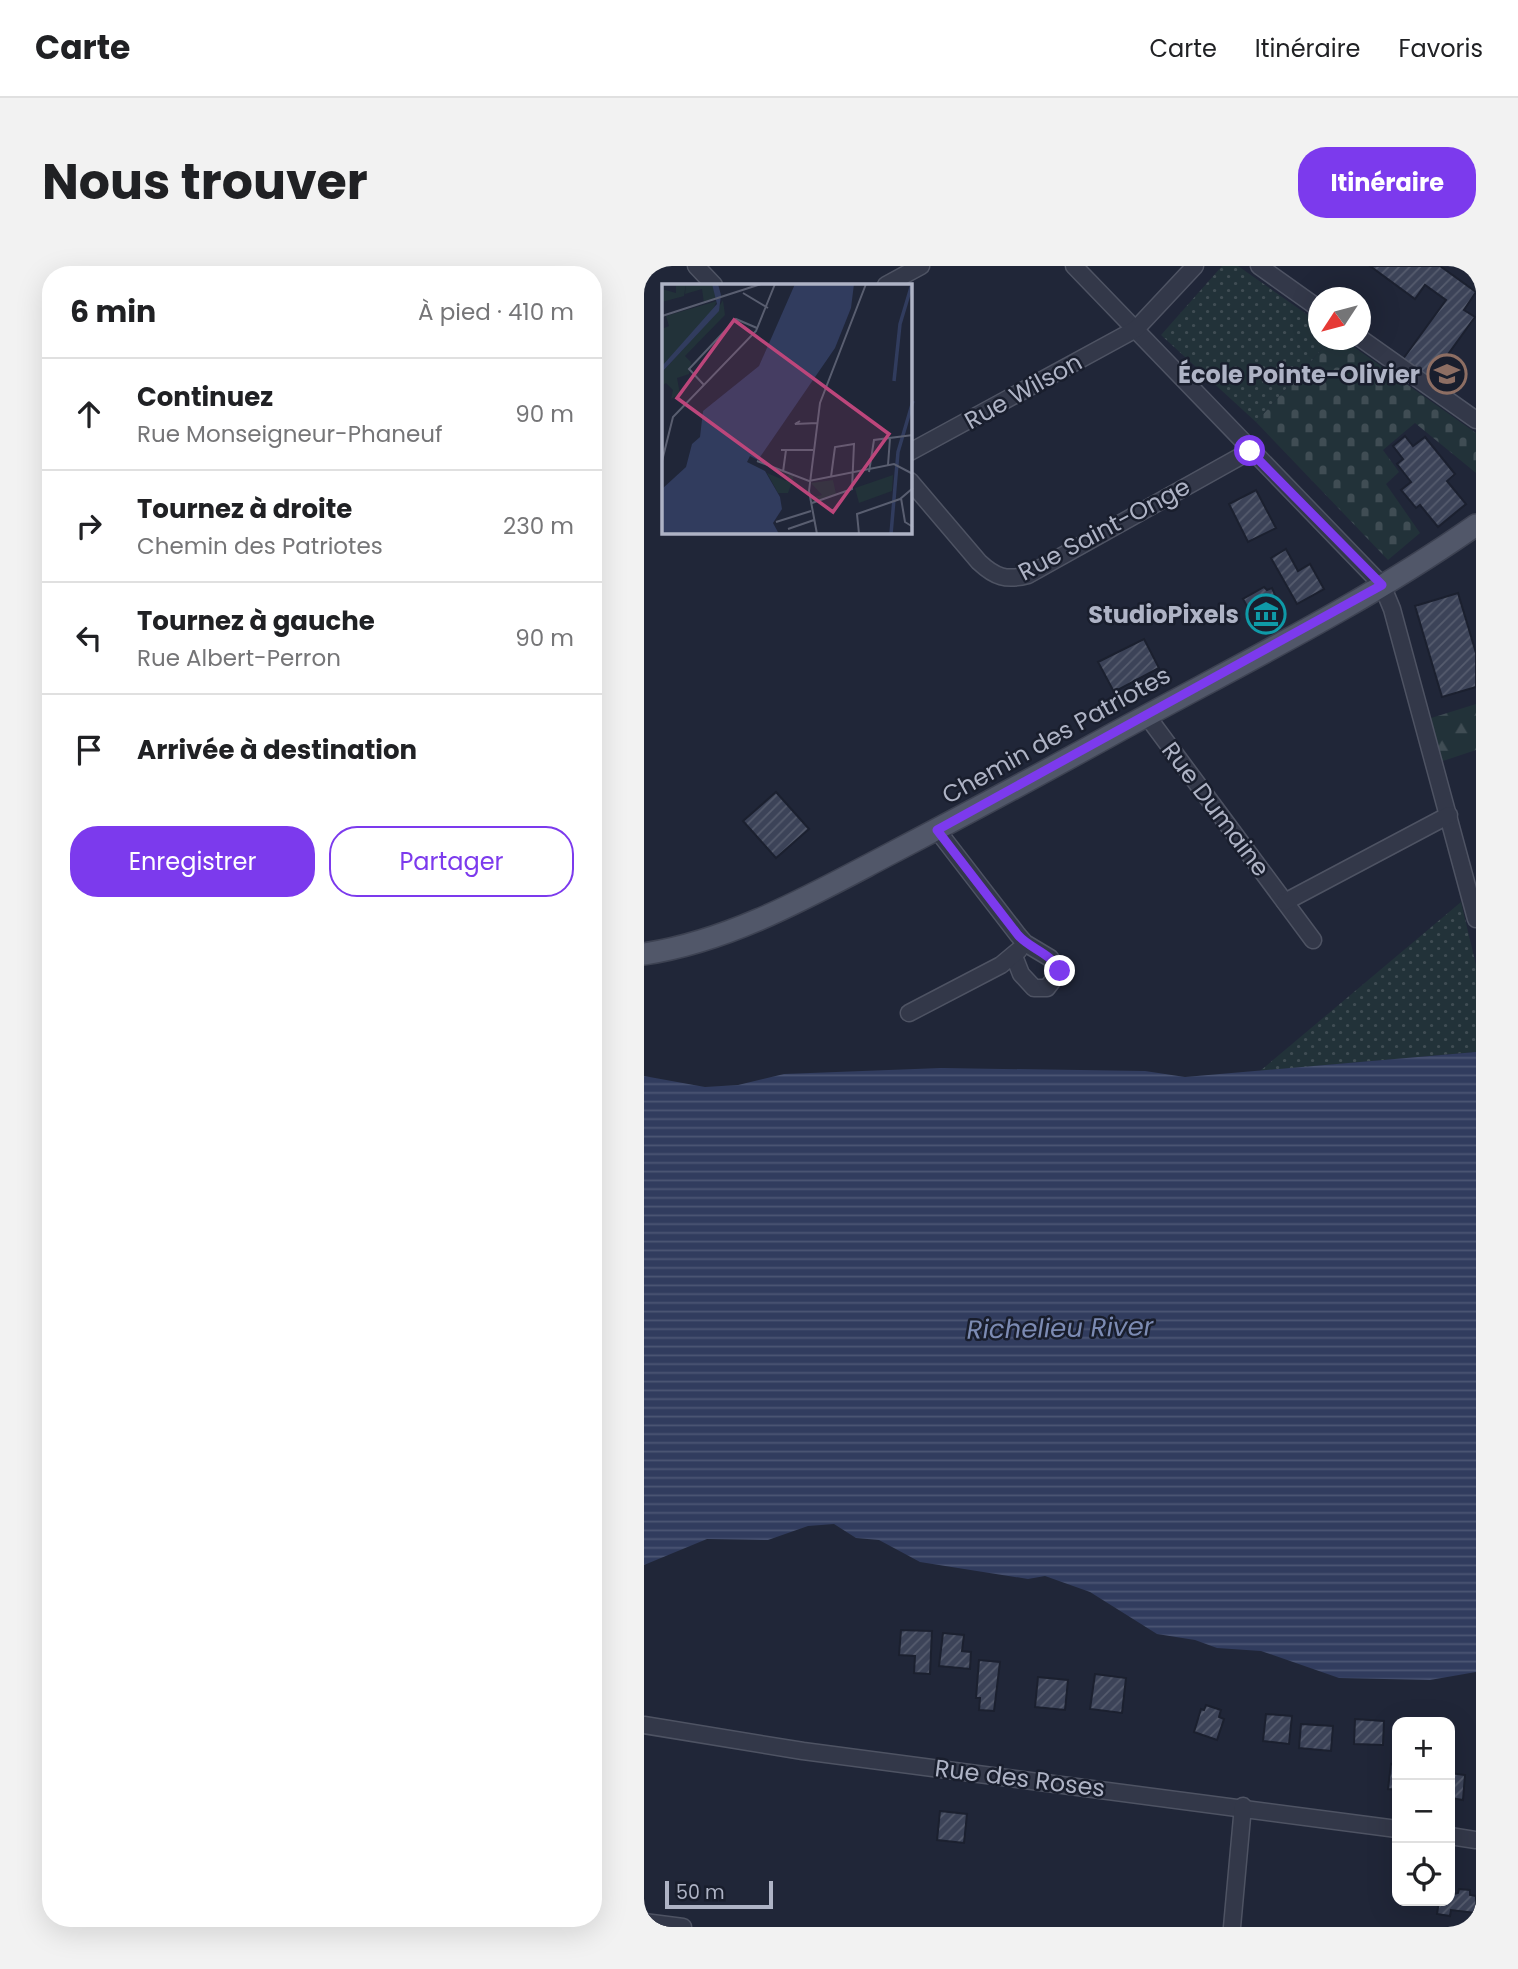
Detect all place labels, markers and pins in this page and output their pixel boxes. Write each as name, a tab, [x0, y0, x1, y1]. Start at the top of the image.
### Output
school or university icon: École Pointe-Olivier	[1426, 353, 1468, 395]
place label: École Pointe-Olivier	[1178, 358, 1420, 391]
museum icon: StudioPixels	[1245, 593, 1287, 635]
place label: StudioPixels	[1088, 598, 1239, 631]

